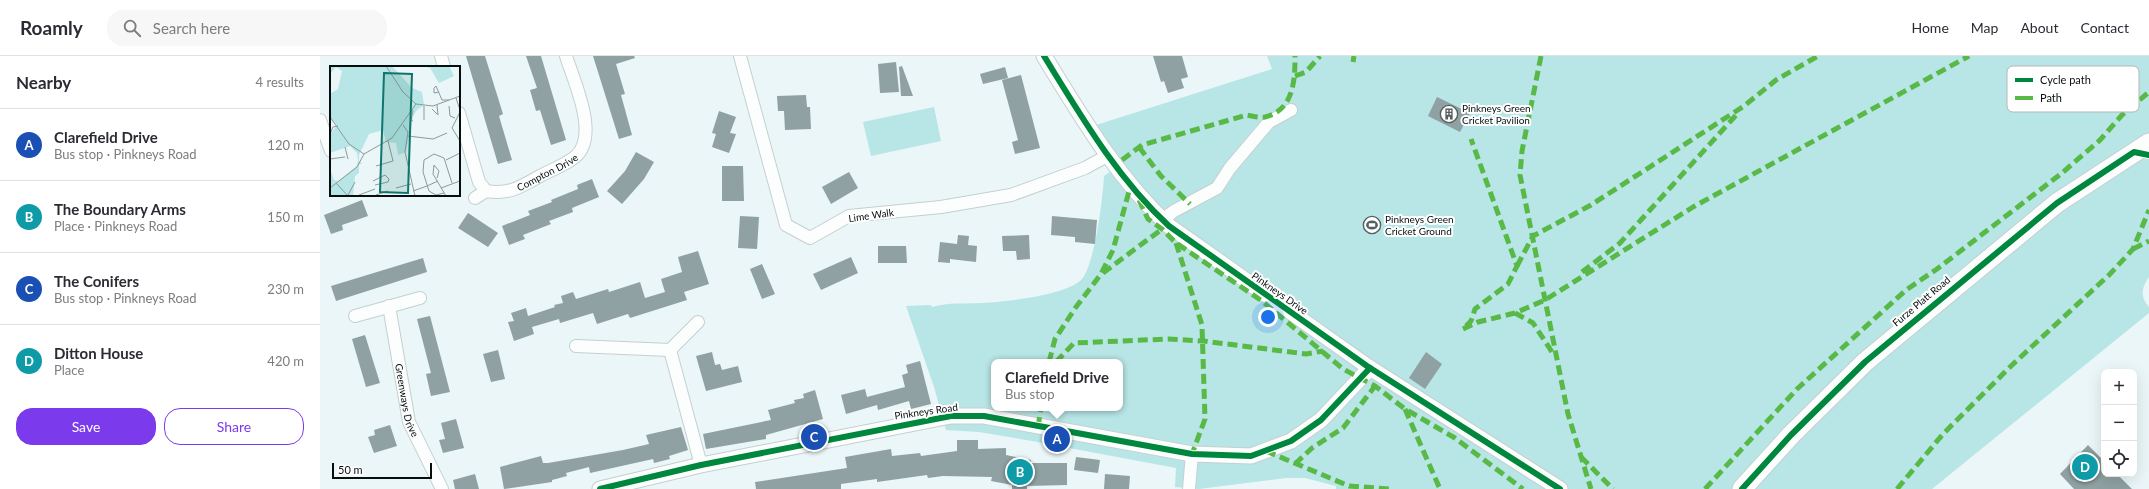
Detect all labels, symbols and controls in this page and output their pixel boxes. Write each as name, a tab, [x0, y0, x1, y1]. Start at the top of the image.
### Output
search box	[107, 10, 387, 46]
text: Roamly	[20, 16, 83, 39]
icon: search	[121, 17, 143, 39]
text: Search here	[153, 19, 230, 37]
text: Home	[1911, 19, 1949, 36]
text: Map	[1971, 19, 1998, 36]
text: About	[2020, 19, 2058, 36]
text: Contact	[2080, 19, 2129, 36]
inset map	[330, 66, 460, 196]
legend	[2007, 66, 2139, 112]
text: Nearby	[16, 72, 71, 93]
text: Cycle path	[2040, 73, 2091, 86]
text: 4 results	[256, 74, 304, 90]
text: Path	[2040, 91, 2062, 104]
place label: Pinkneys Green Cricket Pavilion	[1462, 102, 1531, 126]
building icon: Pinkneys Green Cricket Pavilion	[1439, 104, 1459, 124]
text: Clarefield Drive	[54, 128, 158, 146]
text: A	[24, 137, 34, 153]
text: 120 m	[267, 137, 304, 153]
text: Bus stop · Pinkneys Road	[54, 146, 197, 162]
street label: Compton Drive	[515, 151, 580, 193]
text: The Boundary Arms	[54, 200, 186, 218]
street label: Lime Walk	[848, 206, 895, 224]
text: B	[25, 209, 33, 225]
text: 150 m	[267, 209, 304, 225]
place label: Pinkneys Green Cricket Ground	[1385, 213, 1454, 237]
sports icon: Pinkneys Green Cricket Ground	[1362, 215, 1382, 235]
text: Place · Pinkneys Road	[54, 218, 177, 234]
street label: Pinkneys Drive	[1250, 269, 1310, 317]
text: The Conifers	[54, 272, 139, 290]
street label: Furze Platt Road	[1890, 273, 1952, 329]
text: C	[25, 281, 33, 297]
text: 230 m	[267, 281, 304, 297]
text: Bus stop · Pinkneys Road	[54, 290, 197, 306]
your location	[1258, 307, 1278, 327]
text: Ditton House	[54, 344, 143, 362]
text: D	[24, 353, 34, 369]
text: 420 m	[267, 353, 304, 369]
popup	[991, 359, 1123, 411]
text: Place	[54, 362, 84, 378]
street label: Greenways Drive	[393, 362, 421, 439]
text: Clarefield Drive	[1005, 368, 1109, 386]
map controls	[2101, 369, 2137, 477]
button: +	[2101, 369, 2137, 405]
text: Bus stop	[1005, 386, 1054, 402]
street label: Pinkneys Road	[894, 401, 958, 421]
button: −	[2101, 405, 2137, 441]
button: Save	[16, 408, 156, 445]
button: Share	[164, 408, 304, 445]
pin: C	[801, 422, 827, 452]
pin: A	[1044, 424, 1070, 454]
button: locate	[2101, 441, 2137, 477]
pin: D	[2072, 452, 2098, 482]
pin: B	[1007, 457, 1033, 487]
scale bar	[332, 461, 432, 480]
text: 50 m	[338, 463, 363, 476]

